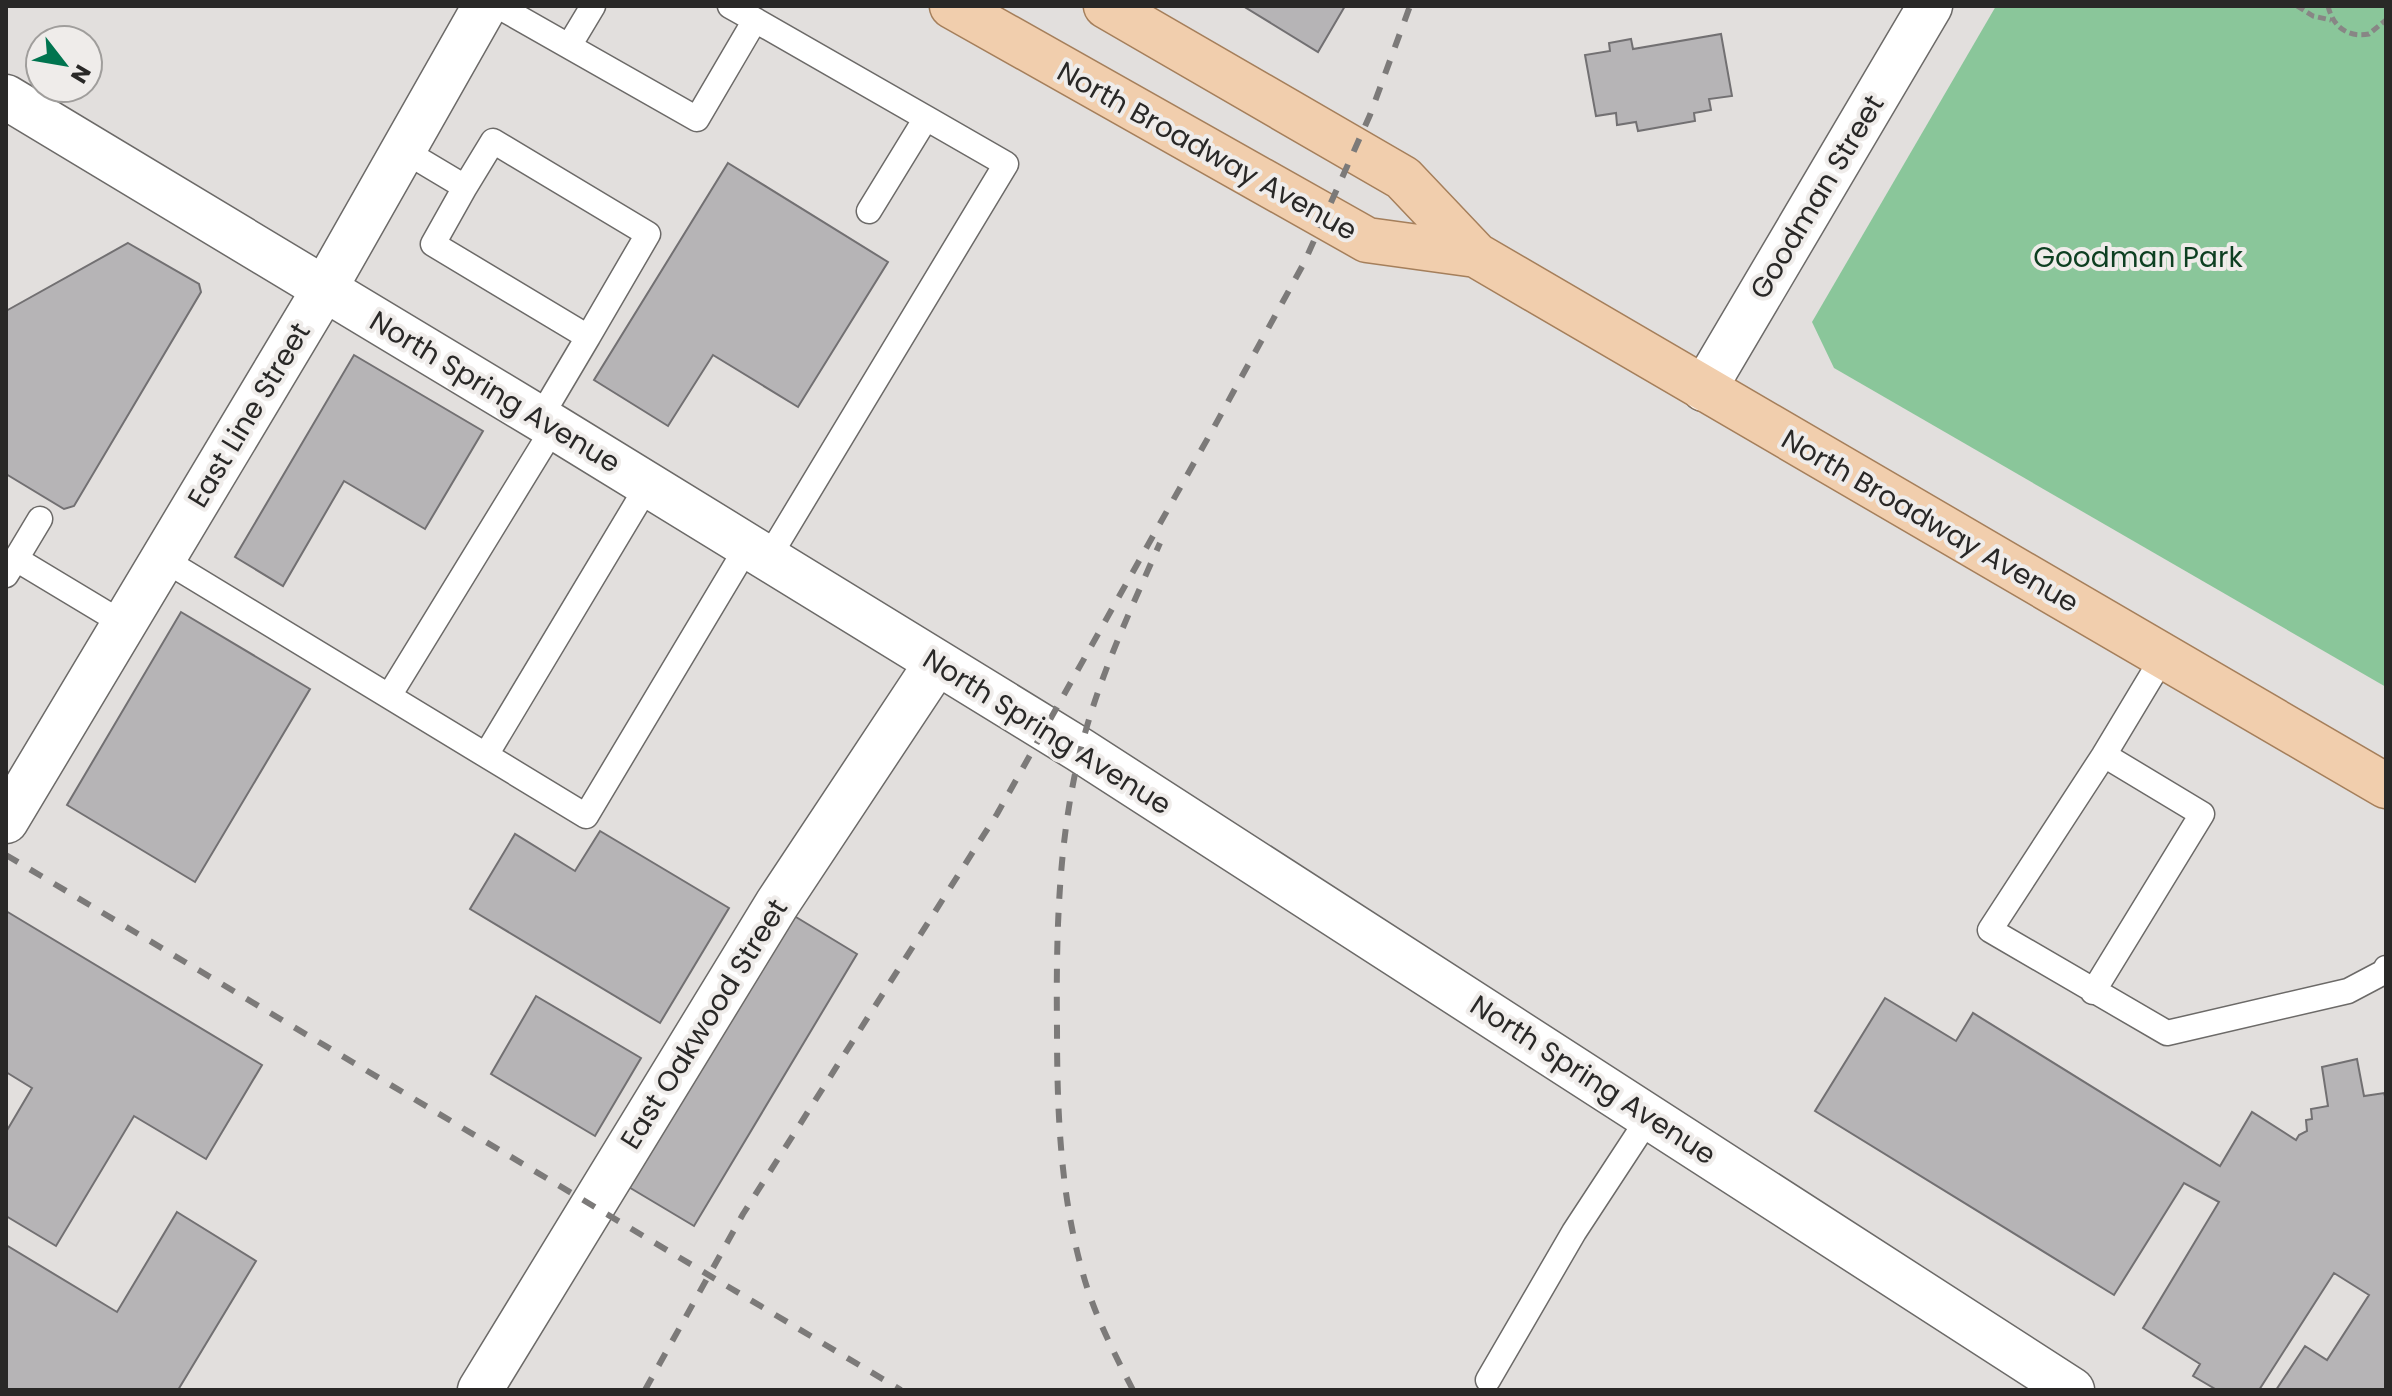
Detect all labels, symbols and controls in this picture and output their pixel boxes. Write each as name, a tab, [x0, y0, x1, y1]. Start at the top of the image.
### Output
north arrow	[24, 24, 104, 104]
street label: North Broadway Avenue	[1050, 52, 1364, 250]
text: N	[63, 59, 98, 89]
street label: Goodman Street	[1741, 88, 1893, 306]
park label: Goodman Park	[2033, 238, 2243, 277]
street label: North Spring Avenue	[362, 302, 628, 482]
street label: East Line Street	[178, 315, 320, 515]
street label: North Broadway Avenue	[1774, 420, 2086, 622]
street label: North Spring Avenue	[915, 640, 1179, 824]
street label: East Oakwood Street	[611, 891, 797, 1157]
street label: North Spring Avenue	[1463, 986, 1723, 1174]

